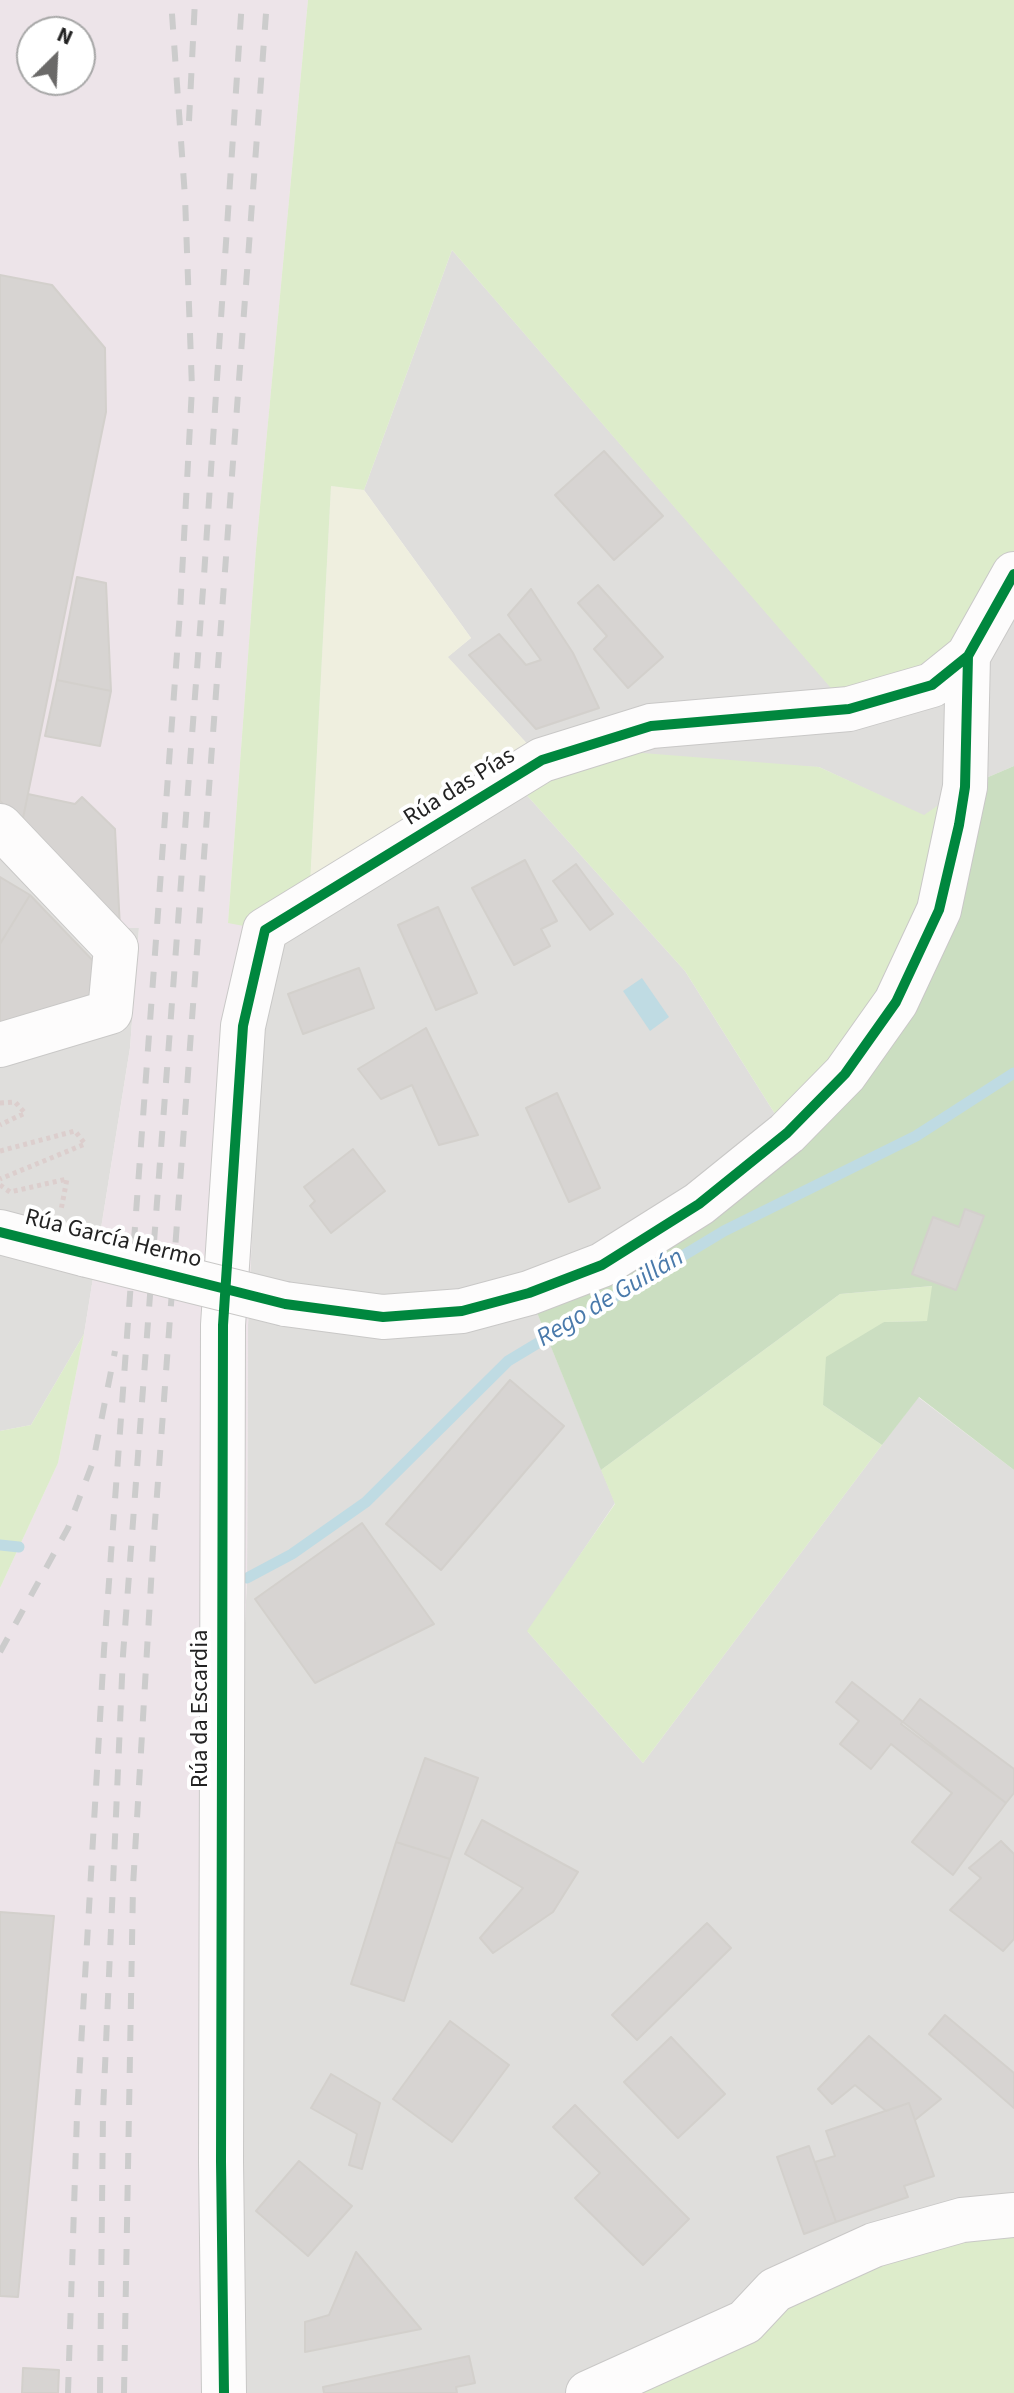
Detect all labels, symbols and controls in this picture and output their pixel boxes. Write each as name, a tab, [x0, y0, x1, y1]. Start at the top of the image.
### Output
north arrow	[16, 16, 96, 96]
text: N	[52, 18, 78, 53]
street label: Rúa das Pías	[399, 743, 521, 833]
street label: Rúa García Hermo	[22, 1204, 204, 1276]
water label: Rego de Guillán	[532, 1243, 690, 1355]
street label: Rúa da Escardia	[188, 1630, 216, 1788]

